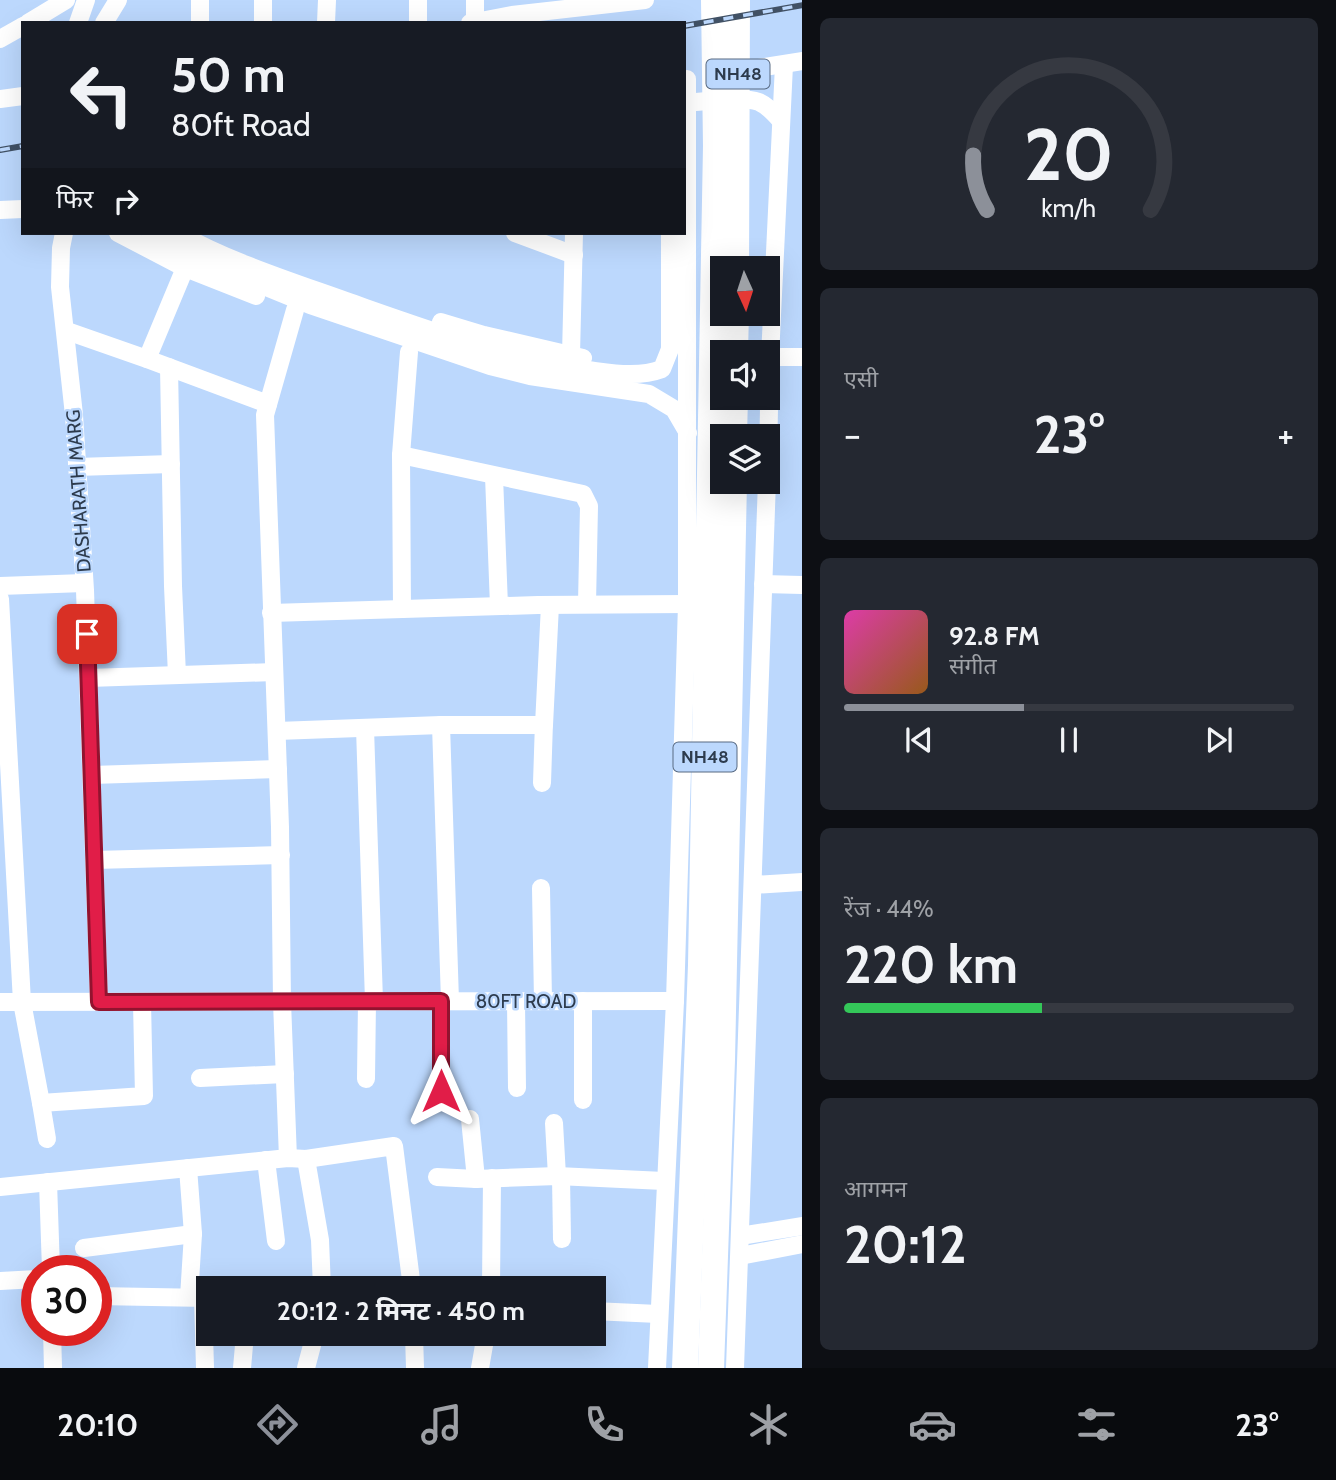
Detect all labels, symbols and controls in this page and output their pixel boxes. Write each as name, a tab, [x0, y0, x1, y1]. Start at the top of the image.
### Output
text: 50 m	[171, 45, 286, 104]
icon: left	[56, 49, 147, 140]
road number: NH48	[706, 60, 770, 88]
text: 80ft Road	[171, 105, 311, 144]
text: 20	[1024, 110, 1114, 198]
icon: right	[107, 182, 145, 220]
text: फिर	[56, 183, 93, 215]
text: km/h	[1042, 193, 1096, 223]
north arrow	[710, 256, 780, 326]
map controls	[710, 256, 780, 494]
button: sound	[710, 340, 780, 410]
text: एसी	[844, 365, 878, 393]
text: 23°	[1034, 403, 1104, 466]
street label: DASHARATH MARG	[61, 409, 96, 573]
text: −	[844, 411, 861, 458]
text: +	[1277, 411, 1294, 458]
button: layers	[710, 424, 780, 494]
pin	[57, 604, 117, 664]
icon: arrive	[68, 615, 106, 653]
text: 92.8 FM	[949, 620, 1040, 652]
text: संगीत	[949, 652, 997, 680]
icon: previous	[900, 721, 938, 759]
icon: pause	[1050, 721, 1088, 759]
icon: next	[1200, 721, 1238, 759]
road number: NH48	[674, 742, 736, 772]
text: रेंज · 44%	[844, 895, 934, 923]
text: 220 km	[844, 933, 1018, 996]
street label: 80FT ROAD	[476, 990, 576, 1013]
position arrow	[404, 1054, 478, 1128]
text: आगमन	[844, 1175, 907, 1203]
text: 20:12	[844, 1213, 966, 1276]
speed limit sign: 30	[21, 1255, 112, 1346]
text: 20:12 · 2 मिनट · 450 m	[277, 1295, 525, 1327]
icon: directions	[253, 1400, 302, 1449]
icon: music	[417, 1400, 466, 1449]
icon: phone	[580, 1400, 629, 1449]
icon: climate	[744, 1400, 793, 1449]
icon: car	[908, 1400, 957, 1449]
icon: filters	[1072, 1400, 1121, 1449]
text: 20:10	[57, 1405, 138, 1444]
text: 23°	[1235, 1405, 1279, 1444]

